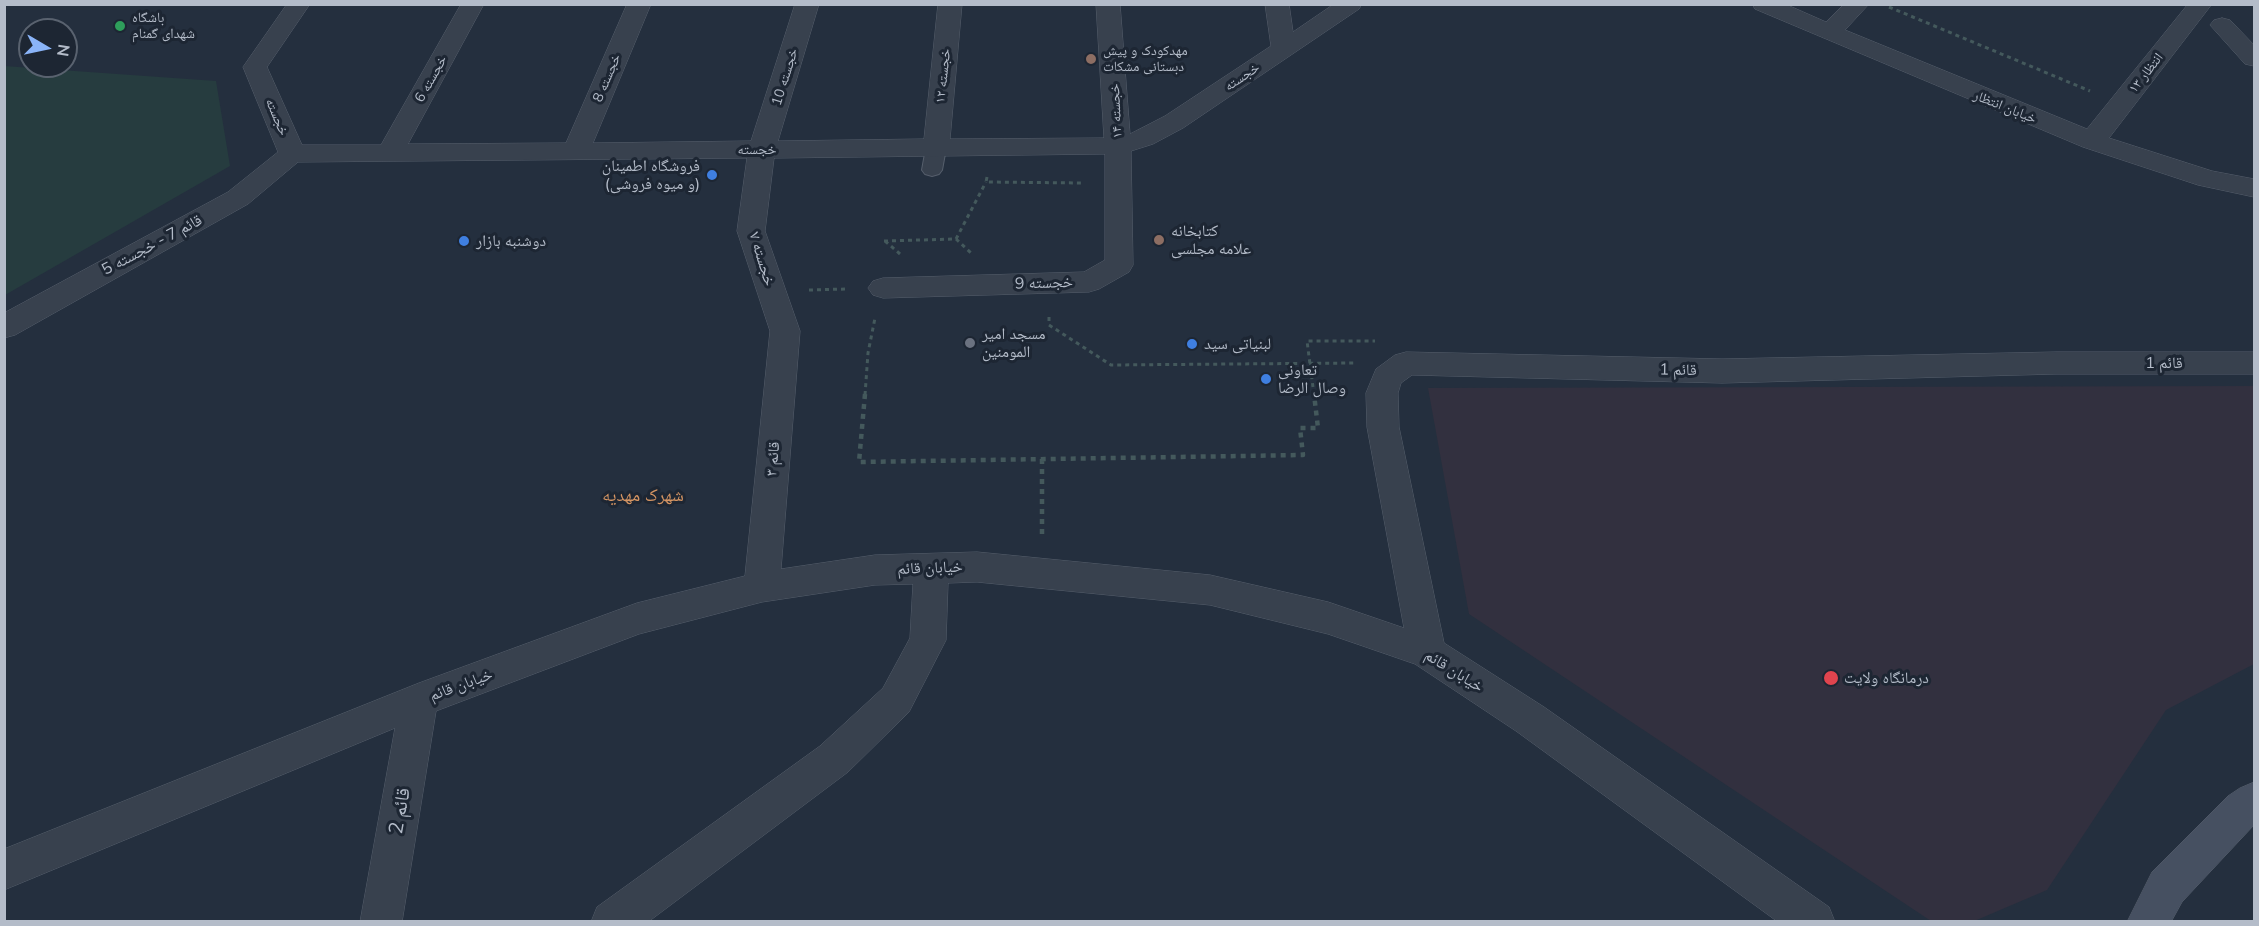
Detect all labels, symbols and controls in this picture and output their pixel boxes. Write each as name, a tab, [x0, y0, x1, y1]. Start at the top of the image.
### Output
place label: باشگاه شهدای گمنام	[132, 10, 195, 42]
north arrow	[18, 18, 78, 78]
marker: باشگاه شهدای گمنام	[113, 19, 127, 33]
text: N	[53, 43, 75, 58]
place label: مهدکودک و پیش دبستانی مشکات	[1103, 43, 1188, 76]
street label: خجسته 10	[768, 46, 802, 108]
street label: خجسته ۱۲	[932, 48, 954, 104]
street label: انتظار ۱۳	[2125, 50, 2167, 96]
street label: خجسته 8	[589, 51, 625, 105]
marker: مهدکودک و پیش دبستانی مشکات	[1084, 52, 1098, 66]
street label: خجسته 6	[411, 53, 451, 105]
street label: خجسته	[1221, 59, 1263, 95]
street label: خجسته ۱۴	[1106, 83, 1126, 139]
street label: خیابان انتظار	[1971, 87, 2039, 127]
street label: خجسته	[262, 96, 292, 138]
street label: خجسته	[738, 142, 776, 158]
place label: فروشگاه اطمینان (و میوه فروشی)	[602, 156, 700, 194]
marker: فروشگاه اطمینان (و میوه فروشی)	[705, 168, 719, 182]
street label: قائم 7 - خجسته 5	[99, 211, 205, 279]
place label: کتابخانه علامه مجلسی	[1171, 221, 1251, 259]
street label: خجسته ۷	[745, 230, 779, 288]
place label: دوشنبه بازار	[476, 231, 546, 251]
marker: کتابخانه علامه مجلسی	[1152, 233, 1166, 247]
marker: دوشنبه بازار	[457, 234, 471, 248]
street label: خجسته 9	[1015, 272, 1073, 294]
place label: مسجد امیر المومنین	[982, 324, 1046, 362]
place label: لبنیاتی سید	[1204, 334, 1271, 354]
marker: مسجد امیر المومنین	[963, 336, 977, 350]
marker: لبنیاتی سید	[1185, 337, 1199, 351]
street label: قائم 1	[2145, 353, 2183, 373]
place label: تعاونی وصال الرضا	[1278, 360, 1346, 398]
street label: قائم 1	[1659, 360, 1697, 380]
marker: تعاونی وصال الرضا	[1259, 372, 1273, 386]
street label: قائم ۳	[762, 441, 784, 477]
district label: شهرک مهدیه	[602, 485, 684, 507]
street label: خیابان قائم	[897, 557, 963, 579]
street label: خیابان قائم	[1421, 645, 1487, 697]
street label: خیابان قائم	[427, 665, 495, 705]
place label: درمانگاه ولایت	[1844, 668, 1929, 688]
marker: درمانگاه ولایت	[1822, 669, 1840, 687]
street label: قائم 2	[384, 786, 416, 836]

